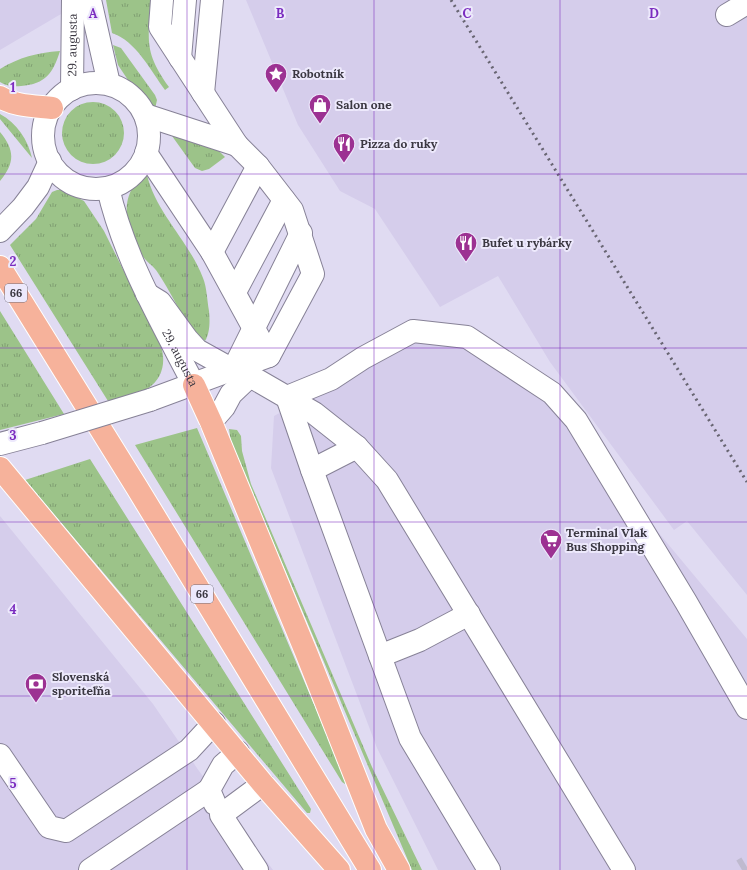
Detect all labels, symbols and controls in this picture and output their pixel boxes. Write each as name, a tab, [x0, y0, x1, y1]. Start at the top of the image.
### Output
text: A	[89, 5, 98, 22]
text: B	[276, 5, 285, 22]
text: C	[463, 5, 472, 22]
text: D	[649, 5, 659, 22]
street label: 29. augusta	[64, 13, 80, 77]
place icon: Robotník	[263, 61, 289, 94]
place label: Robotník	[292, 66, 344, 81]
text: 1	[10, 79, 16, 96]
shop icon: Salon one	[307, 92, 333, 125]
place label: Salon one	[336, 97, 392, 112]
restaurant icon: Pizza do ruky	[331, 131, 357, 164]
place label: Pizza do ruky	[360, 136, 438, 151]
restaurant icon: Bufet u rybárky	[453, 230, 479, 263]
place label: Bufet u rybárky	[482, 235, 572, 250]
text: 2	[10, 253, 17, 270]
road number: 66	[5, 284, 27, 302]
street label: 29. augusta	[159, 326, 201, 389]
text: 3	[9, 427, 17, 444]
place label: Terminal Vlak Bus Shopping	[566, 525, 647, 554]
supermarket icon: Terminal Vlak Bus Shopping	[538, 527, 564, 560]
road number: 66	[191, 585, 213, 603]
text: 4	[9, 601, 17, 618]
place label: Slovenská sporiteľňa	[52, 669, 111, 698]
bank icon: Slovenská sporiteľňa	[23, 671, 49, 704]
text: 5	[9, 775, 17, 792]

